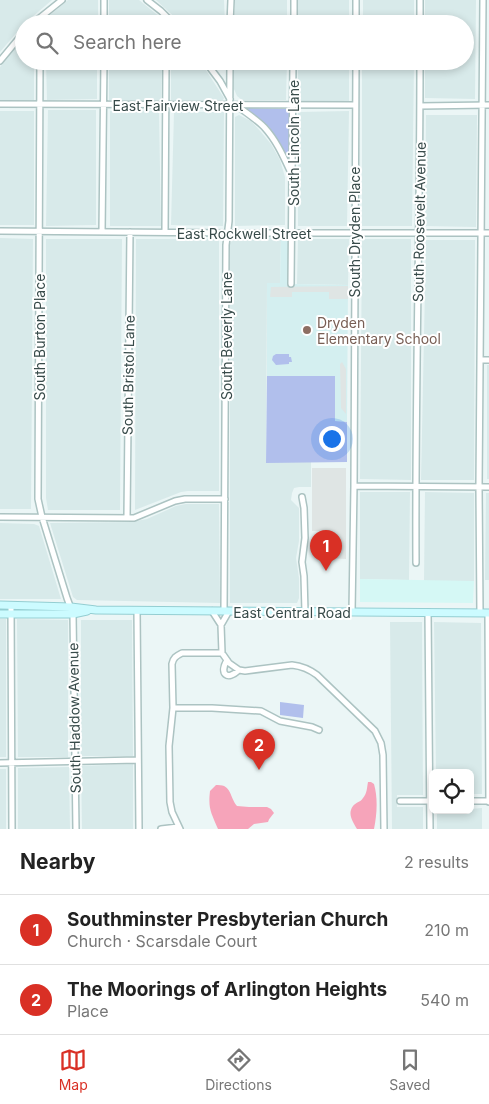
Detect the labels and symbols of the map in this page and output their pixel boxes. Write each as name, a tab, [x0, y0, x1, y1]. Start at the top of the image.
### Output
street label: South Lincoln Lane	[285, 80, 302, 206]
street label: East Fairview Street	[113, 97, 244, 114]
street label: South Roosevelt Avenue	[409, 142, 429, 302]
street label: South Dryden Place	[346, 167, 363, 297]
street label: East Rockwell Street	[177, 225, 312, 242]
street label: South Beverly Lane	[218, 272, 235, 400]
street label: South Burton Place	[31, 274, 48, 400]
place label: Dryden Elementary School	[317, 314, 441, 347]
street label: South Bristol Lane	[118, 315, 138, 435]
marker: Dryden Elementary School	[301, 324, 313, 336]
your location	[319, 426, 345, 452]
pin: 1	[310, 530, 342, 571]
street label: East Central Road	[233, 604, 351, 621]
street label: South Haddow Avenue	[64, 643, 84, 793]
pin: 2	[243, 729, 275, 770]

